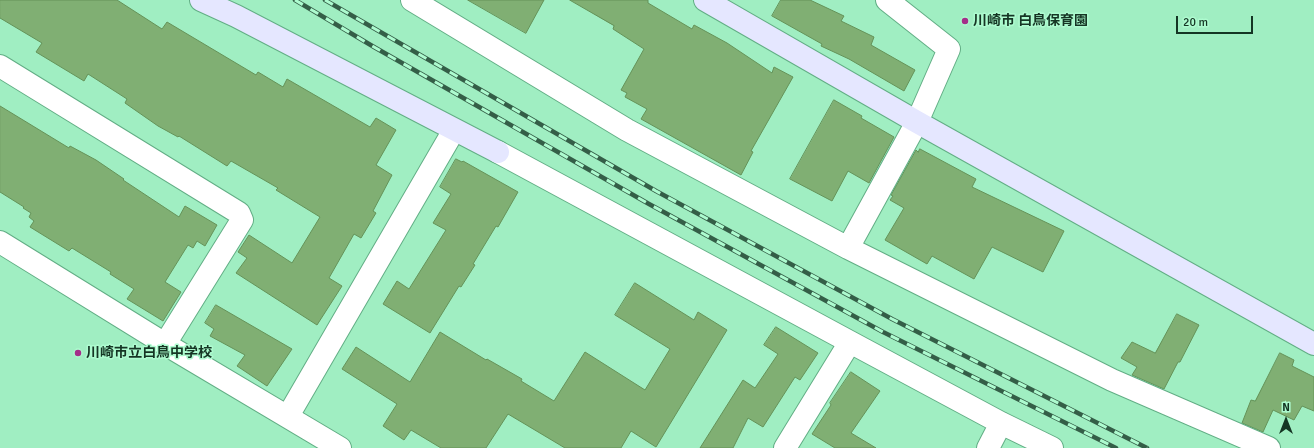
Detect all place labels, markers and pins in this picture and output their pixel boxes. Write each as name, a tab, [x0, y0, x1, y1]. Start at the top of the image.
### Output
place label: 川崎市 白鳥保育園	[973, 13, 1088, 29]
marker: 川崎市 白鳥保育園	[960, 16, 970, 26]
place label: 川崎市立白鳥中学校	[86, 345, 212, 361]
marker: 川崎市立白鳥中学校	[73, 348, 83, 358]

